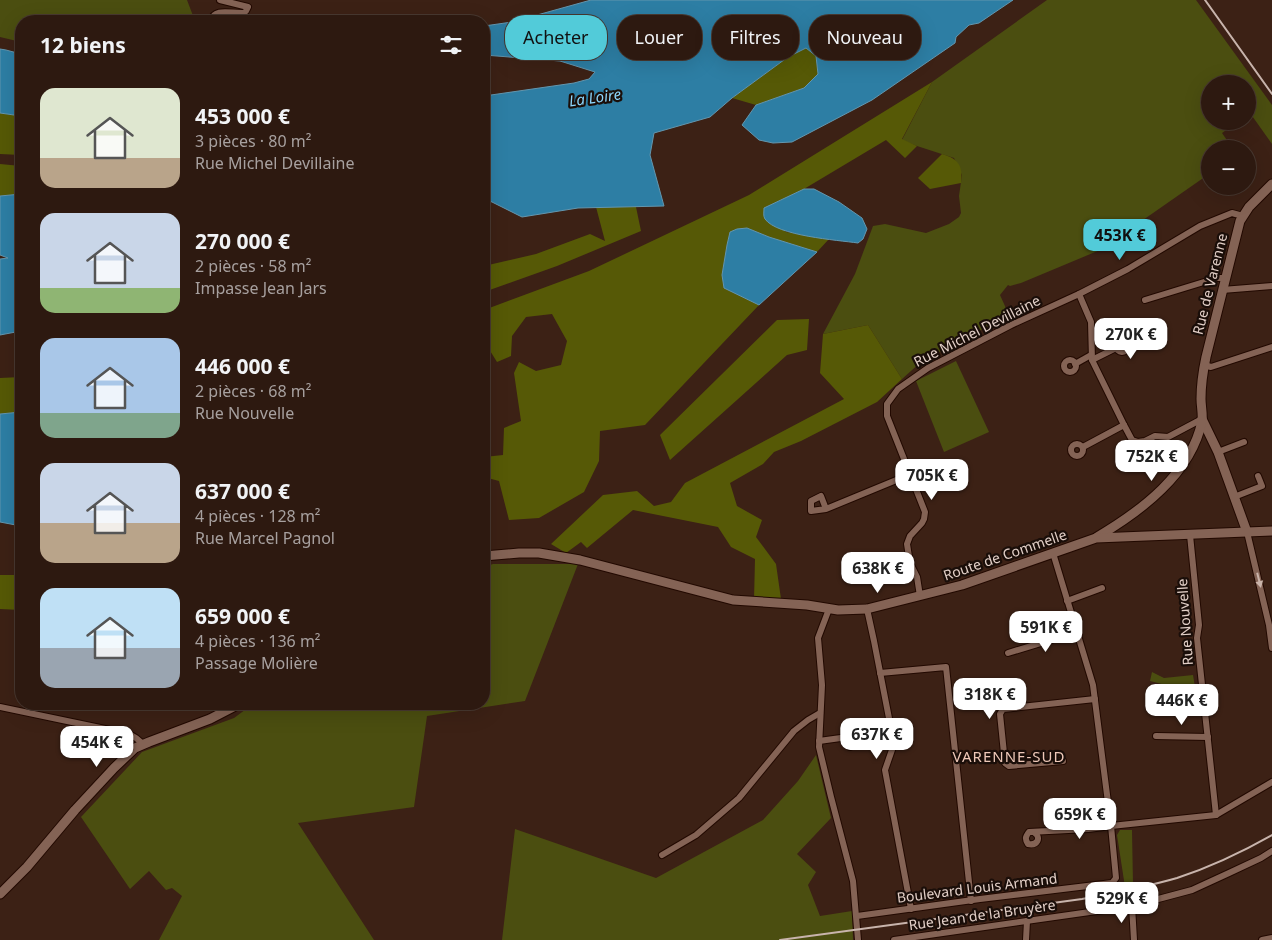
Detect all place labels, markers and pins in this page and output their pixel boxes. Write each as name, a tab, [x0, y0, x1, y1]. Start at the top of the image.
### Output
pin: 453K €	[1079, 218, 1161, 261]
pin: 270K €	[1090, 318, 1172, 360]
pin: 752K €	[1111, 440, 1193, 482]
pin: 705K €	[891, 458, 973, 501]
pin: 638K €	[837, 552, 919, 594]
pin: 591K €	[1005, 610, 1087, 653]
pin: 318K €	[949, 678, 1031, 720]
pin: 446K €	[1141, 684, 1223, 726]
pin: 637K €	[836, 718, 918, 760]
pin: 454K €	[56, 726, 138, 768]
pin: 659K €	[1039, 798, 1121, 840]
pin: 529K €	[1081, 882, 1163, 924]

